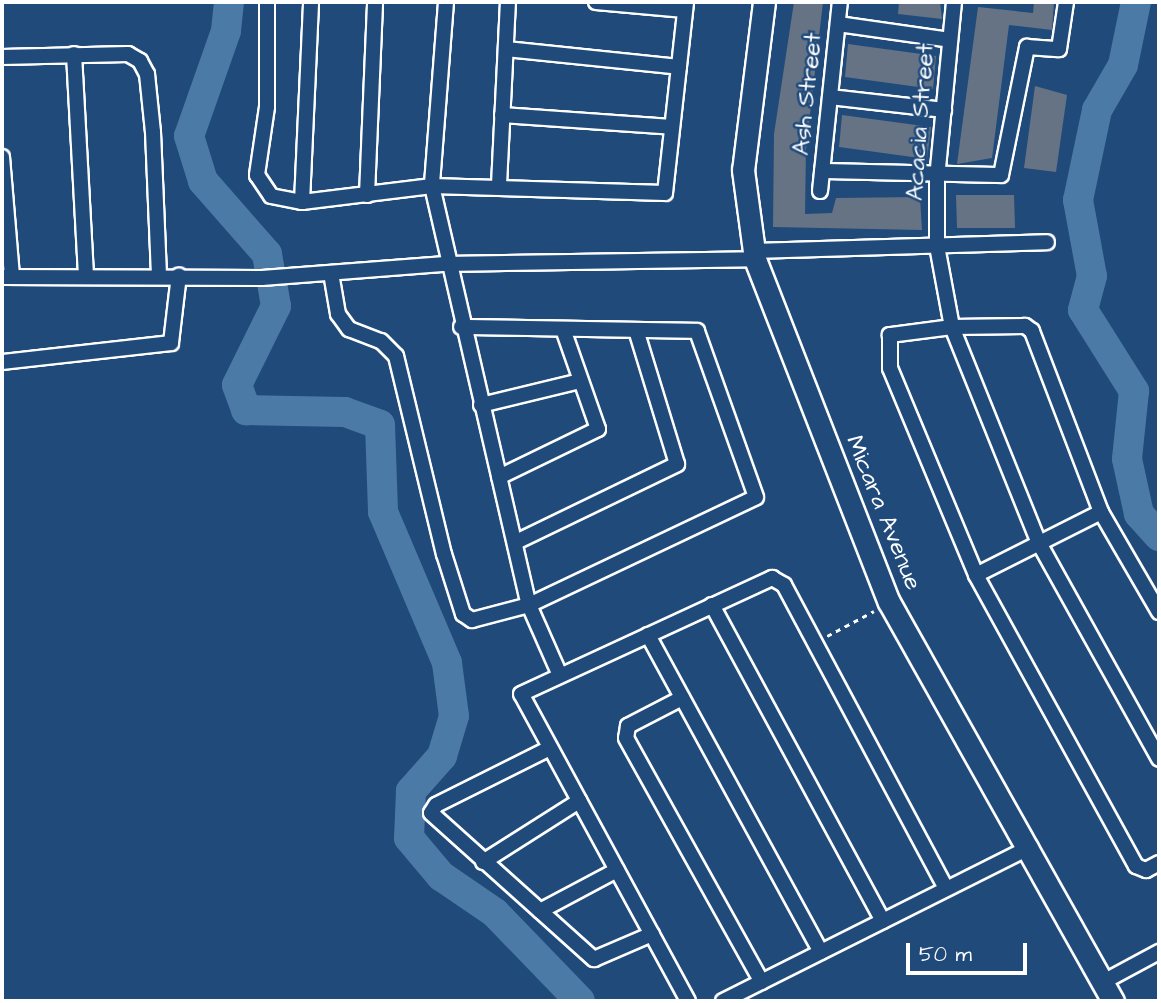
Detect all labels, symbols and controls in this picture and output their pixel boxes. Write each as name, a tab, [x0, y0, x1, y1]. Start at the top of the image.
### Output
street label: Ash Street	[787, 31, 829, 157]
street label: Acacia Street	[901, 42, 941, 202]
street label: Micara Avenue	[839, 432, 927, 594]
scale bar	[909, 930, 1030, 974]
text: 50 m	[919, 940, 972, 969]

